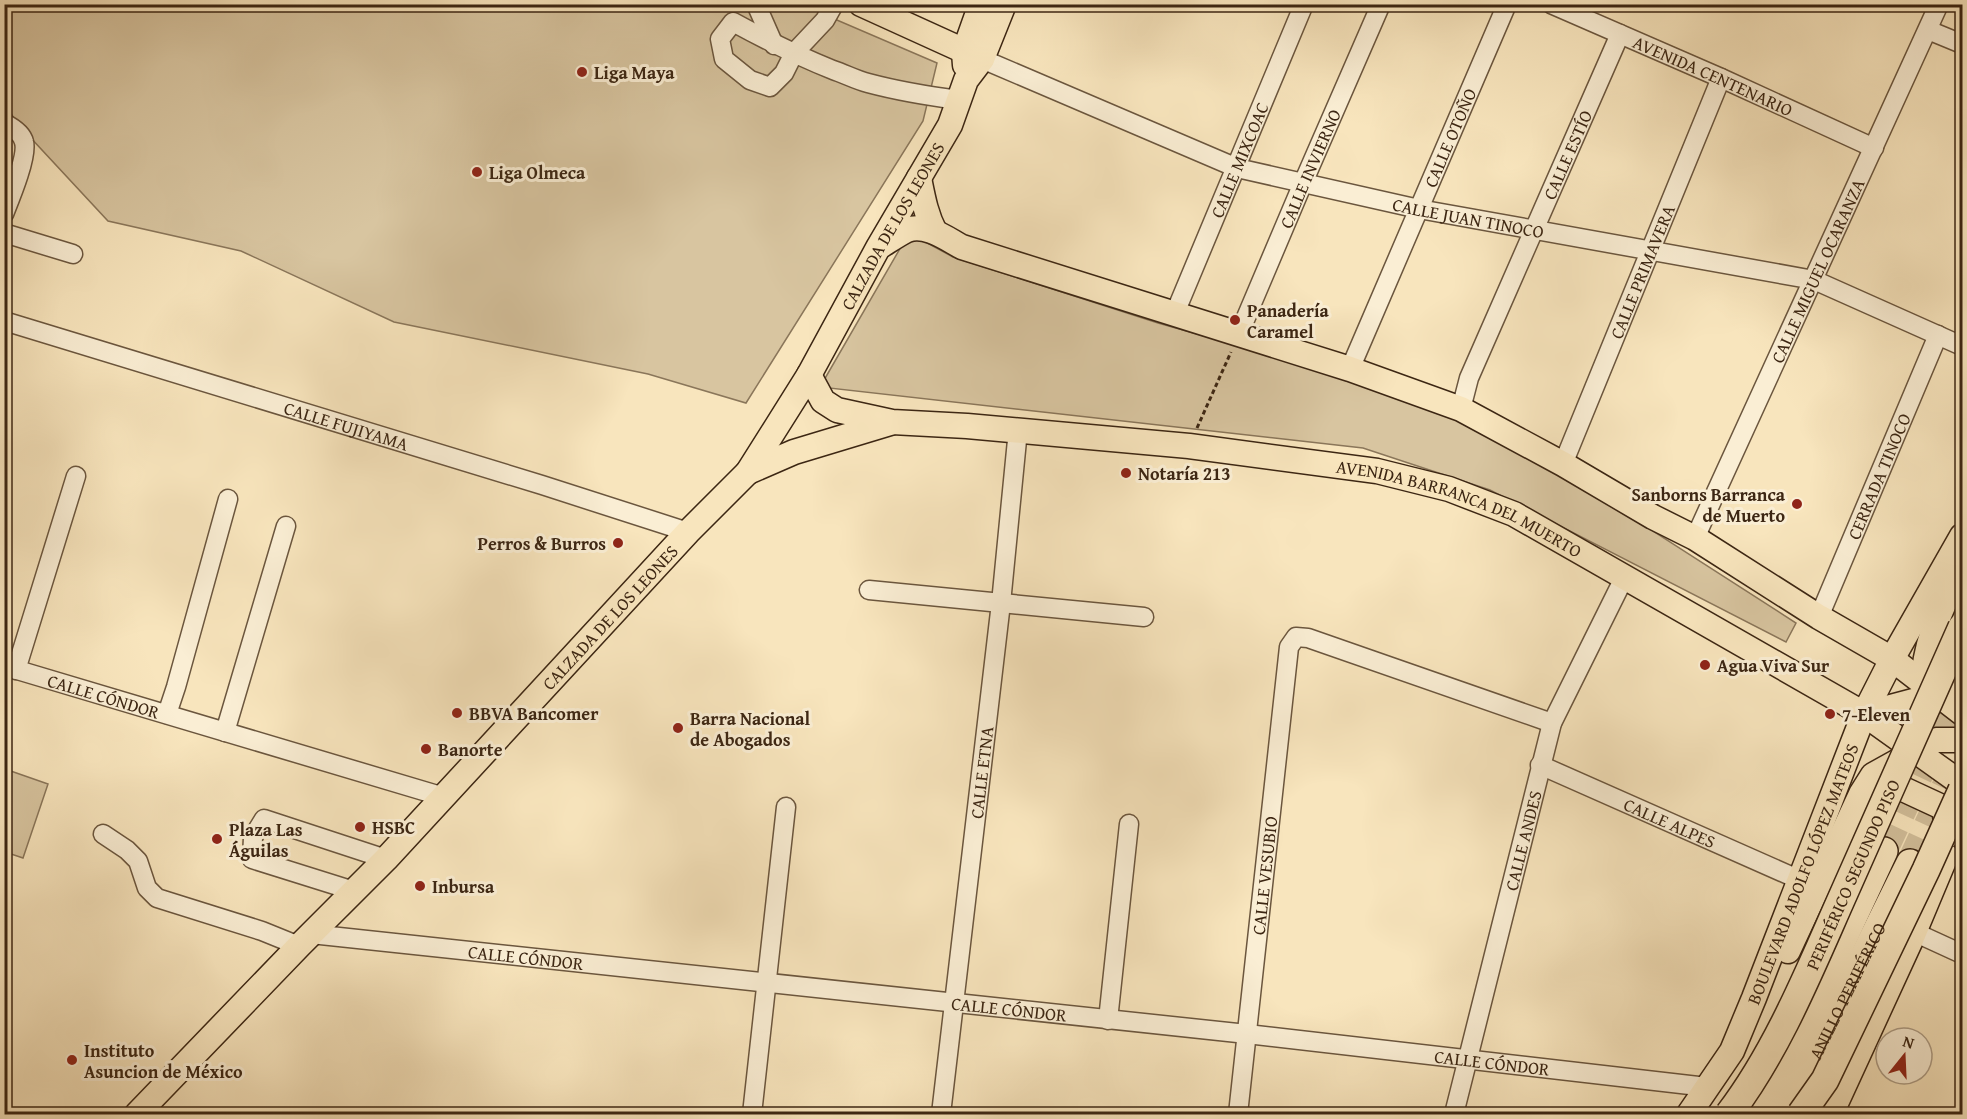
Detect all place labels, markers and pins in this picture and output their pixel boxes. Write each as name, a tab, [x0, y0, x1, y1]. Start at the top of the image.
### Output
place label: Liga Maya	[594, 59, 675, 86]
marker: Liga Maya	[575, 65, 589, 79]
place label: Liga Olmeca	[489, 159, 586, 186]
marker: Liga Olmeca	[470, 165, 484, 179]
place label: Panadería Caramel	[1247, 297, 1330, 345]
marker: Panadería Caramel	[1228, 313, 1242, 327]
place label: Notaría 213	[1138, 460, 1231, 487]
marker: Notaría 213	[1119, 466, 1133, 480]
place label: Sanborns Barranca de Muerto	[1632, 481, 1786, 529]
marker: Sanborns Barranca de Muerto	[1790, 497, 1804, 511]
place label: Perros & Burros	[478, 530, 606, 557]
marker: Perros & Burros	[611, 536, 625, 550]
place label: Agua Viva Sur	[1717, 652, 1830, 679]
marker: Agua Viva Sur	[1698, 658, 1712, 672]
place label: BBVA Bancomer	[469, 700, 599, 727]
place label: 7-Eleven	[1842, 701, 1911, 728]
place label: Barra Nacional de Abogados	[690, 705, 811, 753]
marker: BBVA Bancomer	[450, 706, 464, 720]
marker: 7-Eleven	[1823, 707, 1837, 721]
marker: Barra Nacional de Abogados	[671, 721, 685, 735]
place label: Banorte	[438, 736, 503, 763]
marker: Banorte	[419, 742, 433, 756]
place label: HSBC	[372, 814, 415, 841]
place label: Plaza Las Águilas	[229, 816, 303, 864]
marker: HSBC	[353, 820, 367, 834]
marker: Plaza Las Águilas	[210, 832, 224, 846]
place label: Inbursa	[432, 873, 495, 900]
marker: Inbursa	[413, 879, 427, 893]
place label: Instituto Asuncion de México	[84, 1037, 243, 1085]
marker: Instituto Asuncion de México	[65, 1053, 79, 1067]

